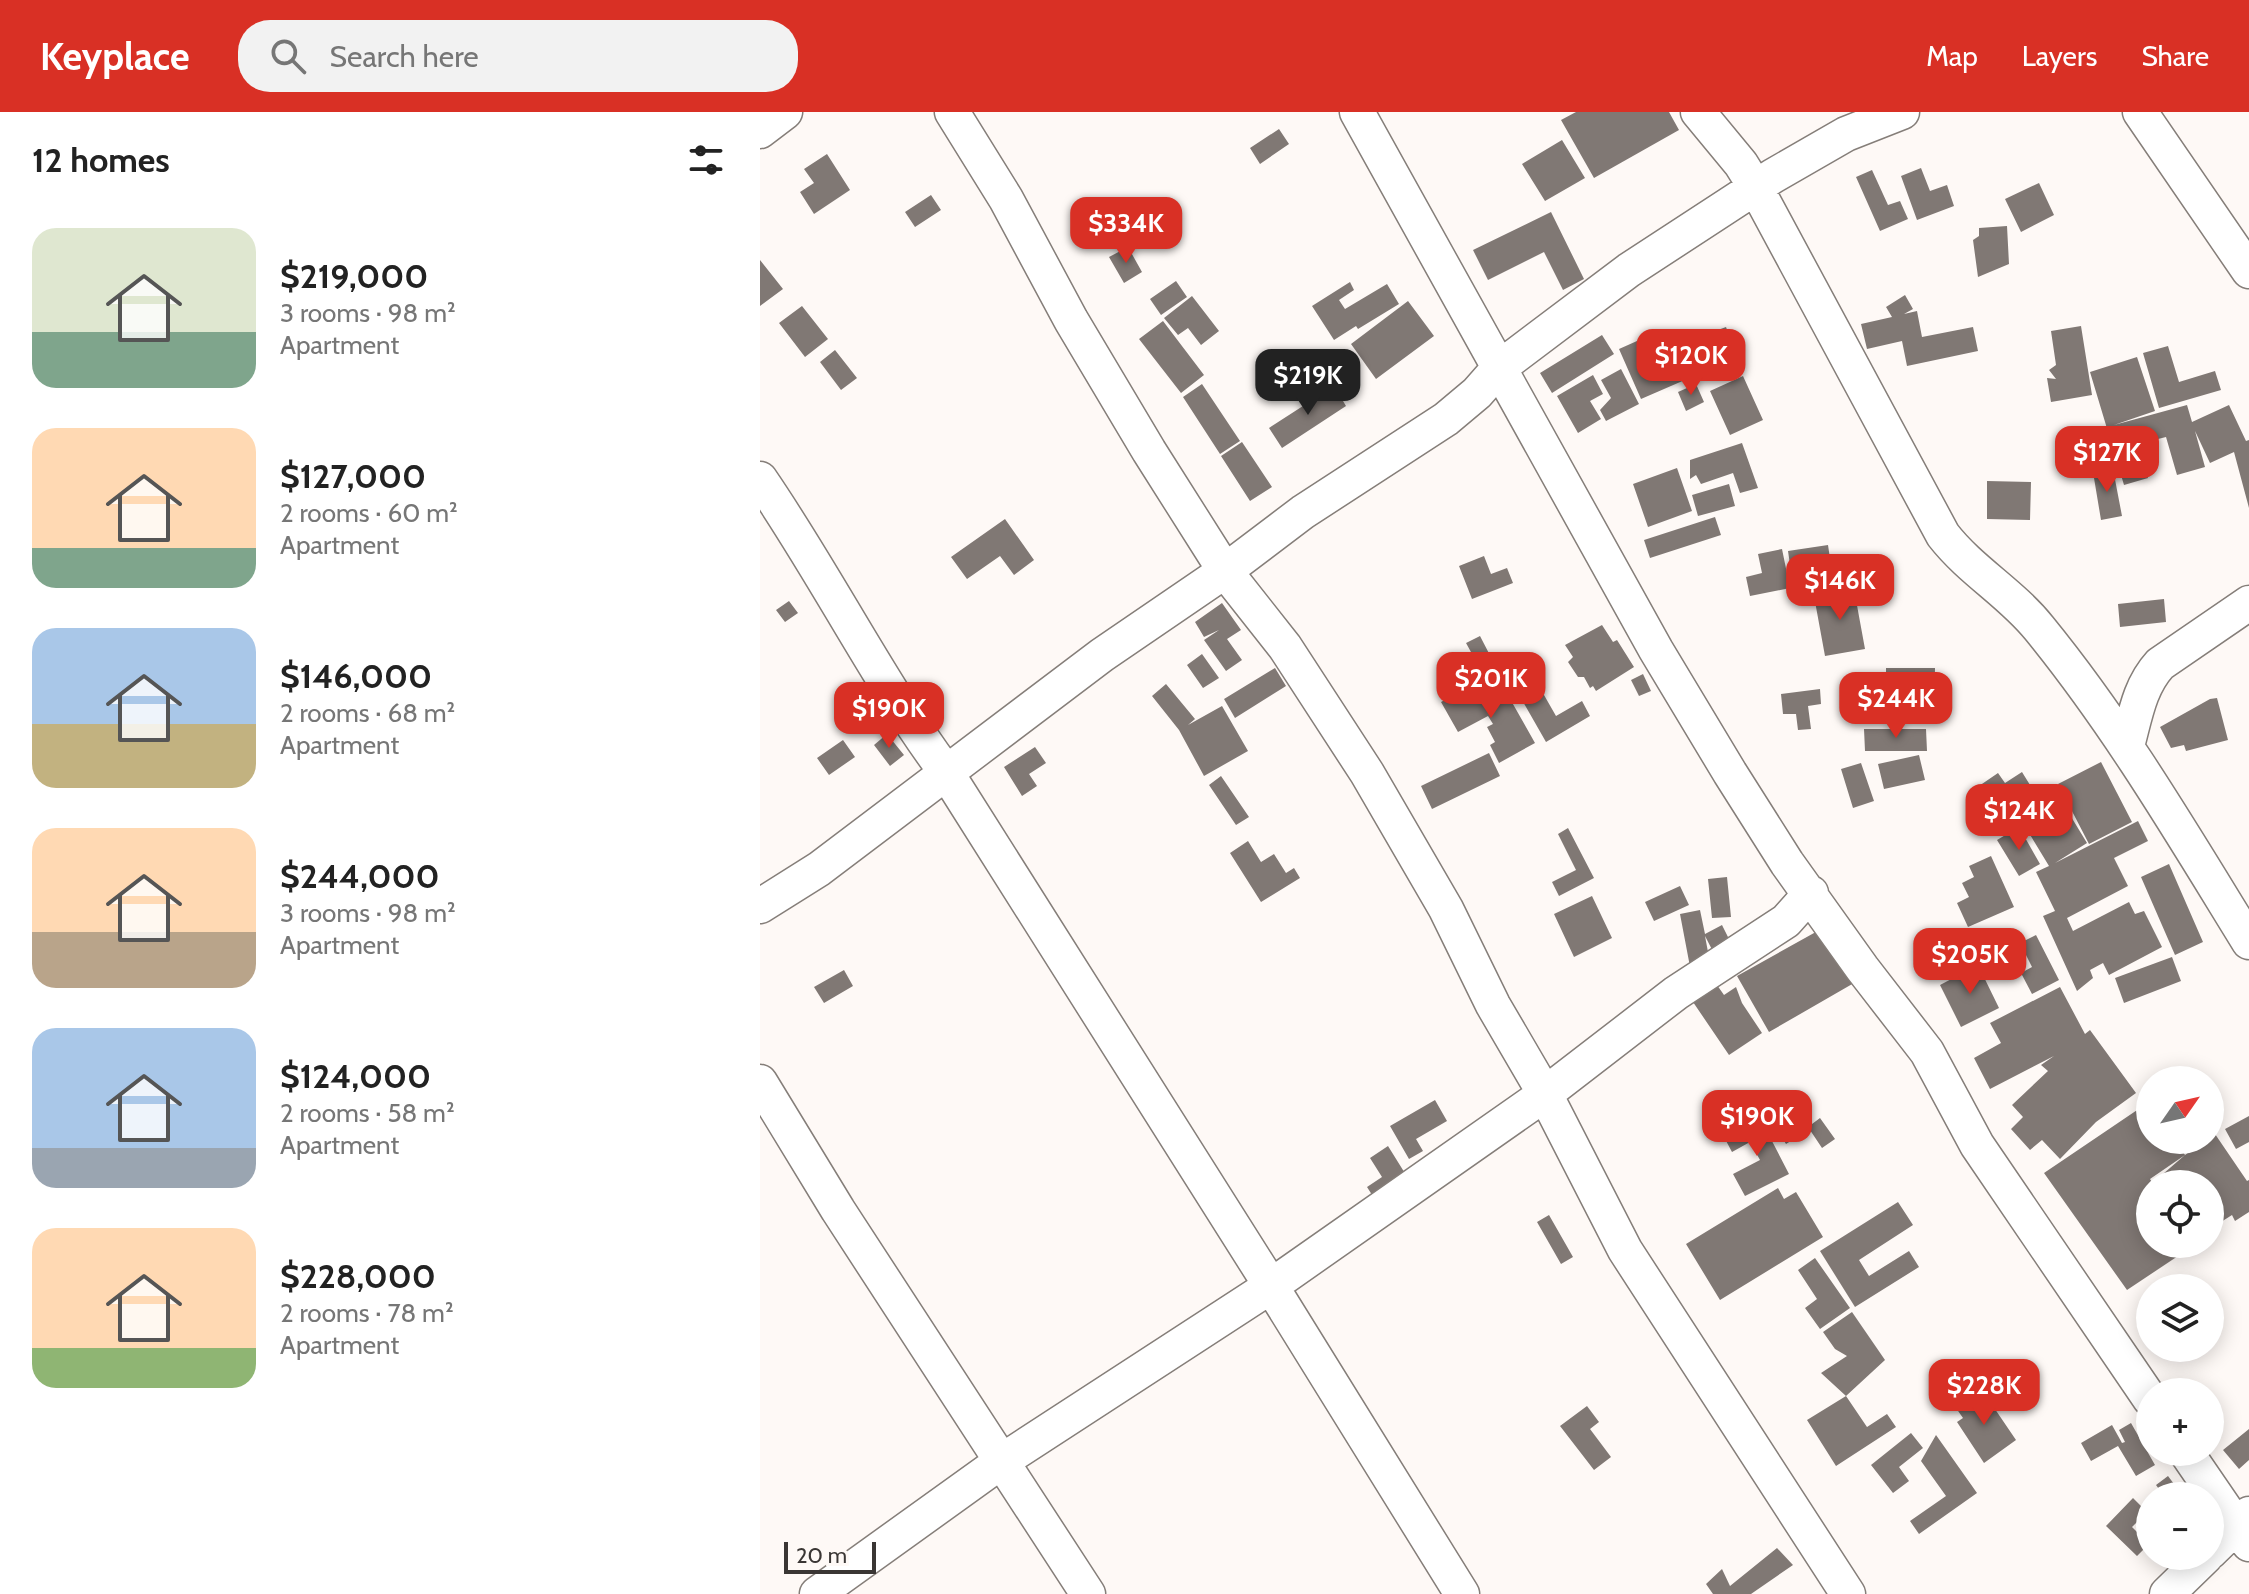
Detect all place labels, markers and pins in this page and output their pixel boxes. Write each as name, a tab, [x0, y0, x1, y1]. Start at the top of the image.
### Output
pin: $334K	[1070, 197, 1182, 265]
pin: $120K	[1635, 329, 1747, 397]
pin: $219K	[1252, 349, 1364, 417]
pin: $127K	[2051, 426, 2163, 494]
pin: $146K	[1784, 554, 1896, 622]
pin: $201K	[1435, 652, 1547, 720]
pin: $244K	[1840, 672, 1952, 740]
pin: $190K	[833, 682, 945, 750]
pin: $124K	[1963, 784, 2075, 852]
pin: $205K	[1914, 928, 2026, 996]
pin: $190K	[1701, 1090, 1813, 1158]
pin: $228K	[1928, 1359, 2040, 1427]

